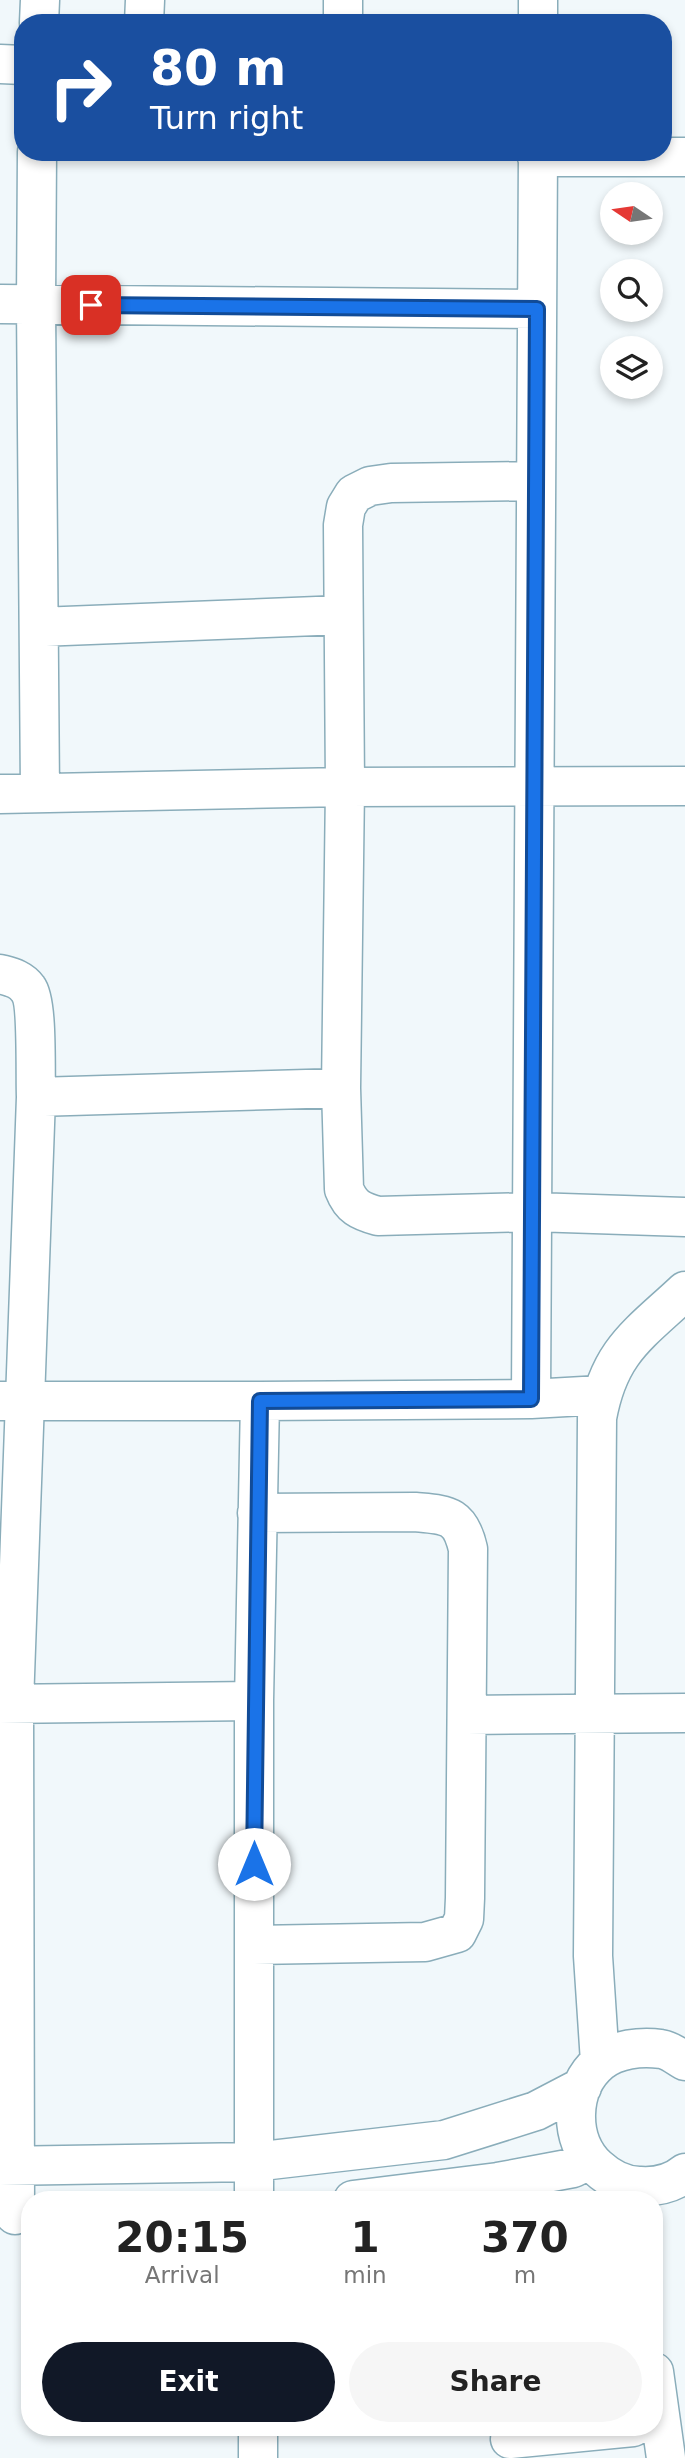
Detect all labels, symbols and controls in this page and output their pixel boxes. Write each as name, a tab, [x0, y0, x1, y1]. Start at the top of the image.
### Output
text: 80 m	[150, 40, 286, 97]
icon: right	[35, 42, 126, 133]
text: Turn right	[150, 99, 303, 137]
north arrow	[600, 182, 663, 245]
map controls	[600, 182, 663, 399]
button: search	[600, 259, 663, 322]
pin	[61, 275, 121, 335]
icon: arrive	[72, 286, 110, 324]
button: layers	[600, 336, 663, 399]
position arrow	[217, 1827, 291, 1901]
text: 20:15	[115, 2213, 249, 2262]
text: 1	[350, 2213, 380, 2262]
text: 370	[481, 2213, 569, 2262]
text: Arrival	[145, 2262, 220, 2288]
text: min	[343, 2262, 387, 2288]
text: m	[514, 2262, 536, 2288]
button: Exit	[42, 2342, 335, 2422]
button: Share	[349, 2342, 642, 2422]

